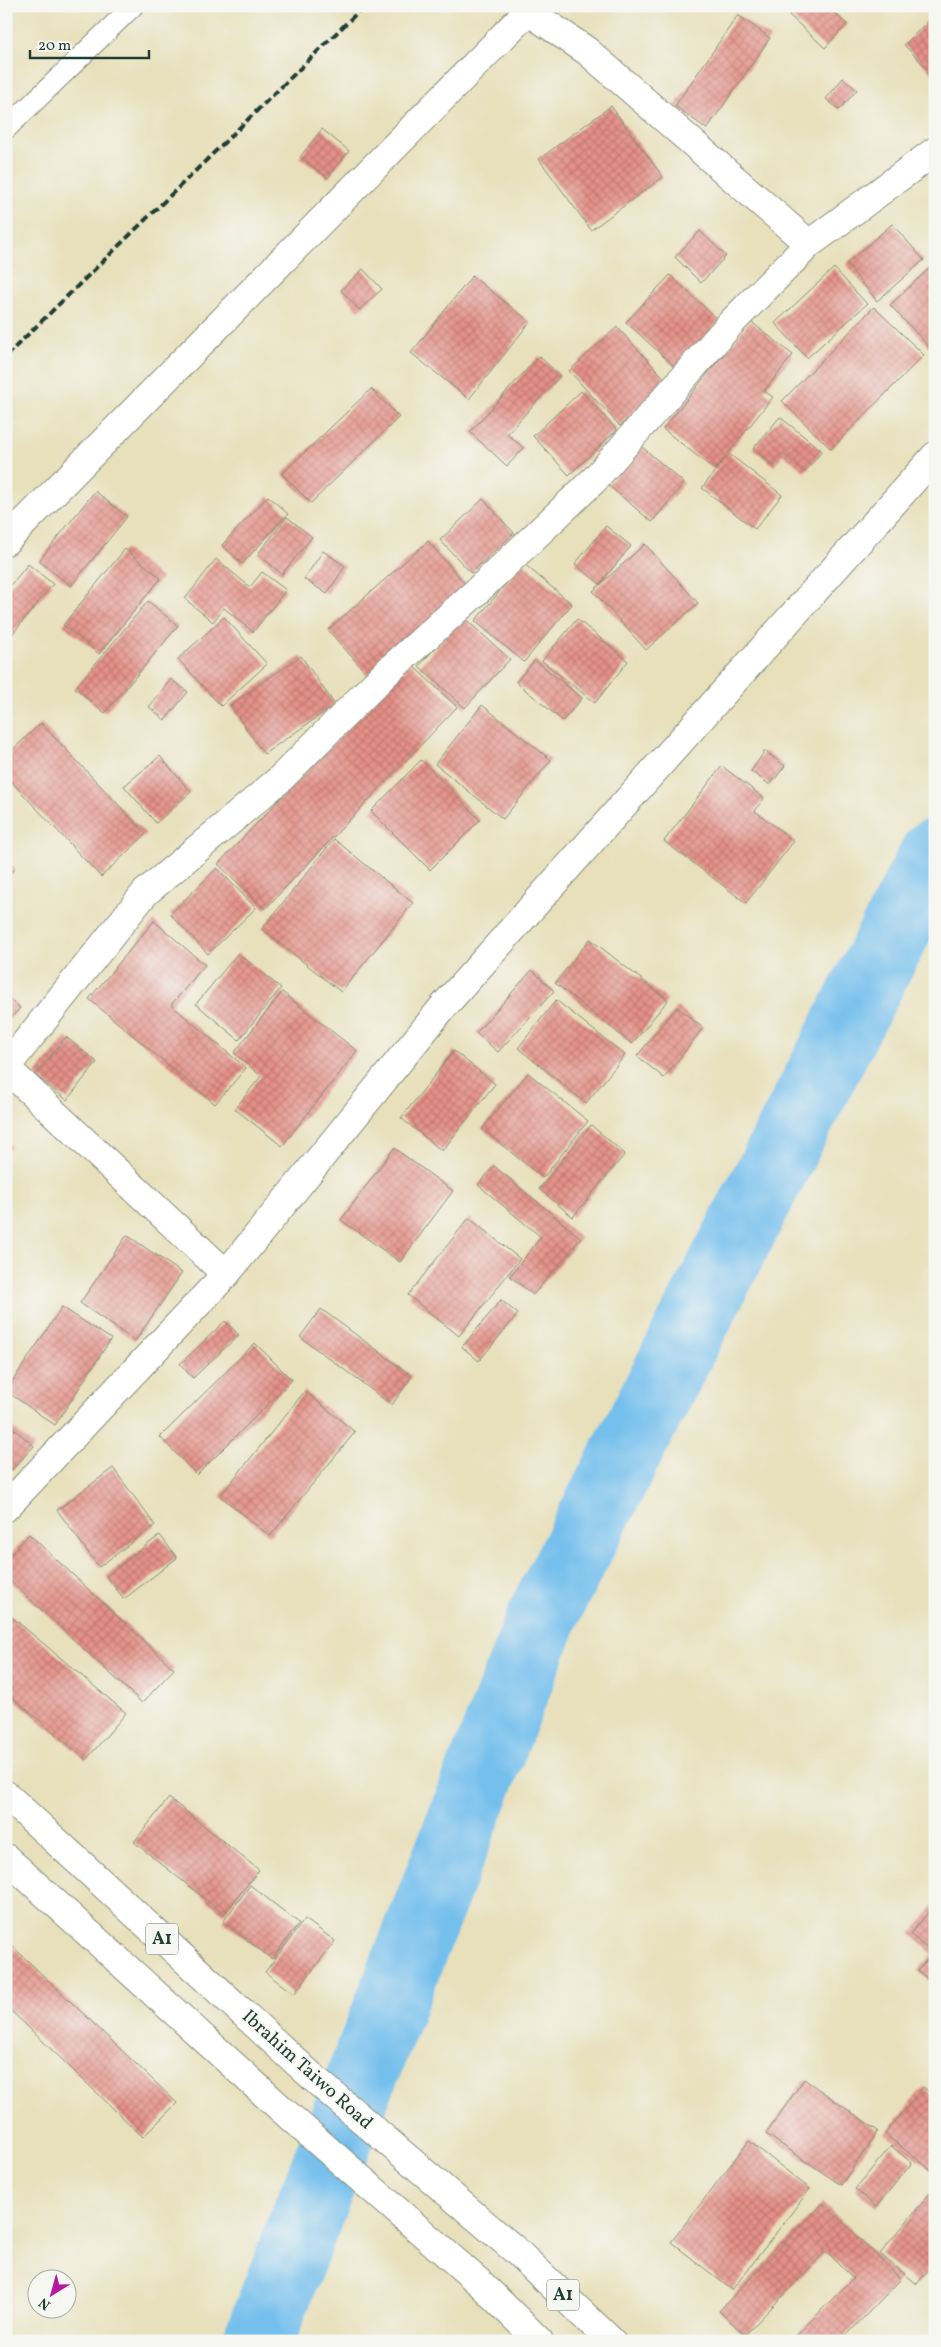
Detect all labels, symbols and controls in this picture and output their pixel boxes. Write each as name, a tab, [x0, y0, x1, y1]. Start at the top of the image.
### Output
scale bar	[30, 28, 149, 60]
text: 20 m	[38, 36, 71, 57]
road number: A1	[146, 1924, 178, 1955]
street label: Ibrahim Taiwo Road	[236, 2004, 378, 2136]
north arrow	[28, 2270, 78, 2320]
road number: A1	[547, 2280, 579, 2310]
text: N	[35, 2293, 55, 2314]

